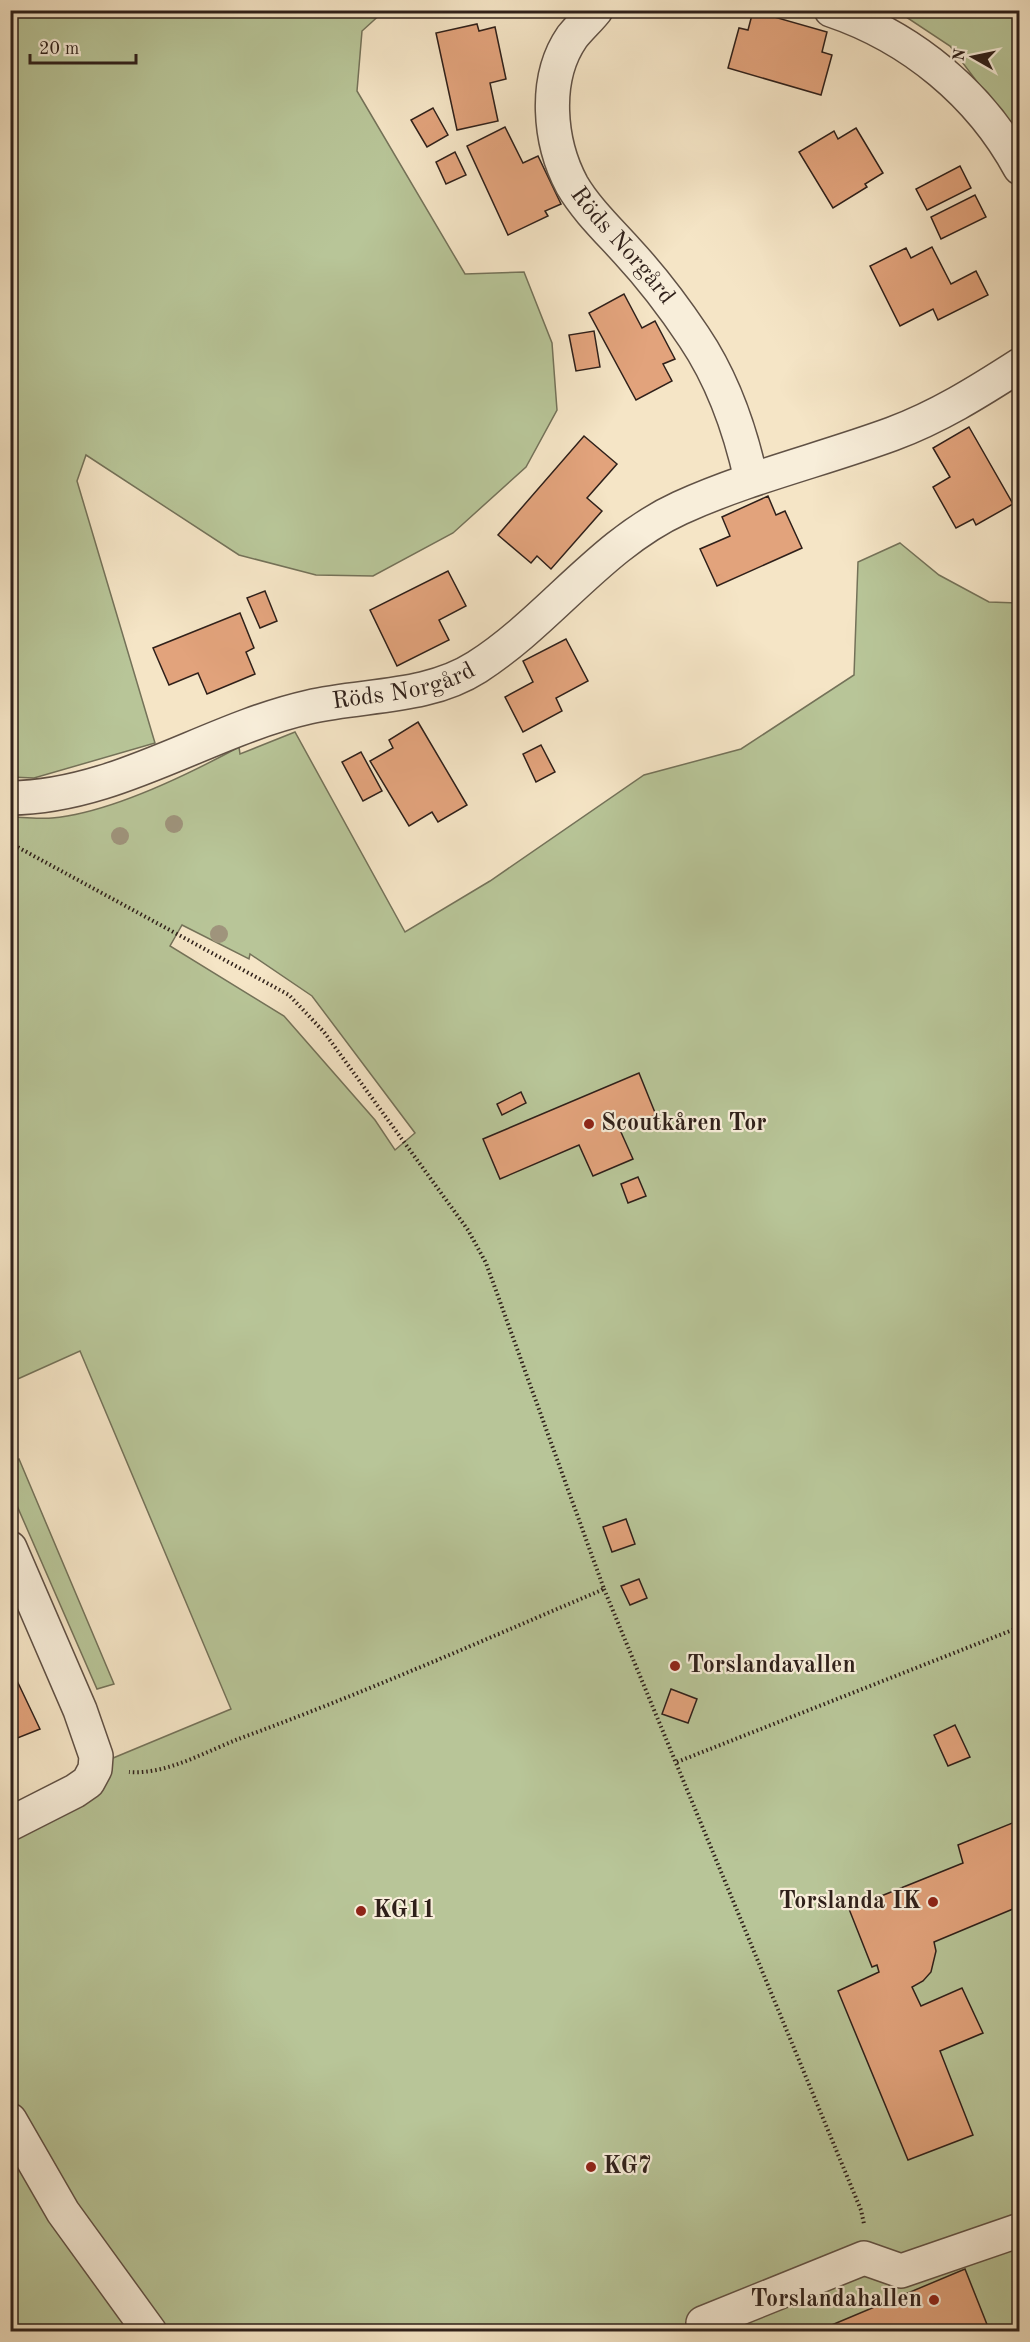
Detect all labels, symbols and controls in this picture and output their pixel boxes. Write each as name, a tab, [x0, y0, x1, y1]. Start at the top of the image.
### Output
scale bar	[30, 27, 136, 65]
north arrow	[943, 27, 1003, 87]
text: 20 m	[39, 40, 79, 58]
text: N	[951, 47, 969, 62]
street label: Röds Norgård	[565, 183, 679, 309]
street label: Röds Norgård	[331, 659, 479, 714]
place label: Scoutkåren Tor	[601, 1112, 767, 1136]
marker: Scoutkåren Tor	[582, 1117, 596, 1131]
place label: Torslandavallen	[687, 1654, 856, 1678]
marker: Torslandavallen	[668, 1659, 682, 1673]
place label: Torslanda IK	[779, 1890, 921, 1914]
marker: Torslanda IK	[926, 1895, 940, 1909]
place label: KG11	[373, 1899, 436, 1923]
marker: KG11	[354, 1904, 368, 1918]
place label: KG7	[603, 2155, 652, 2179]
marker: KG7	[584, 2160, 598, 2174]
place label: Torslandahallen	[750, 2288, 922, 2312]
marker: Torslandahallen	[927, 2293, 941, 2307]

